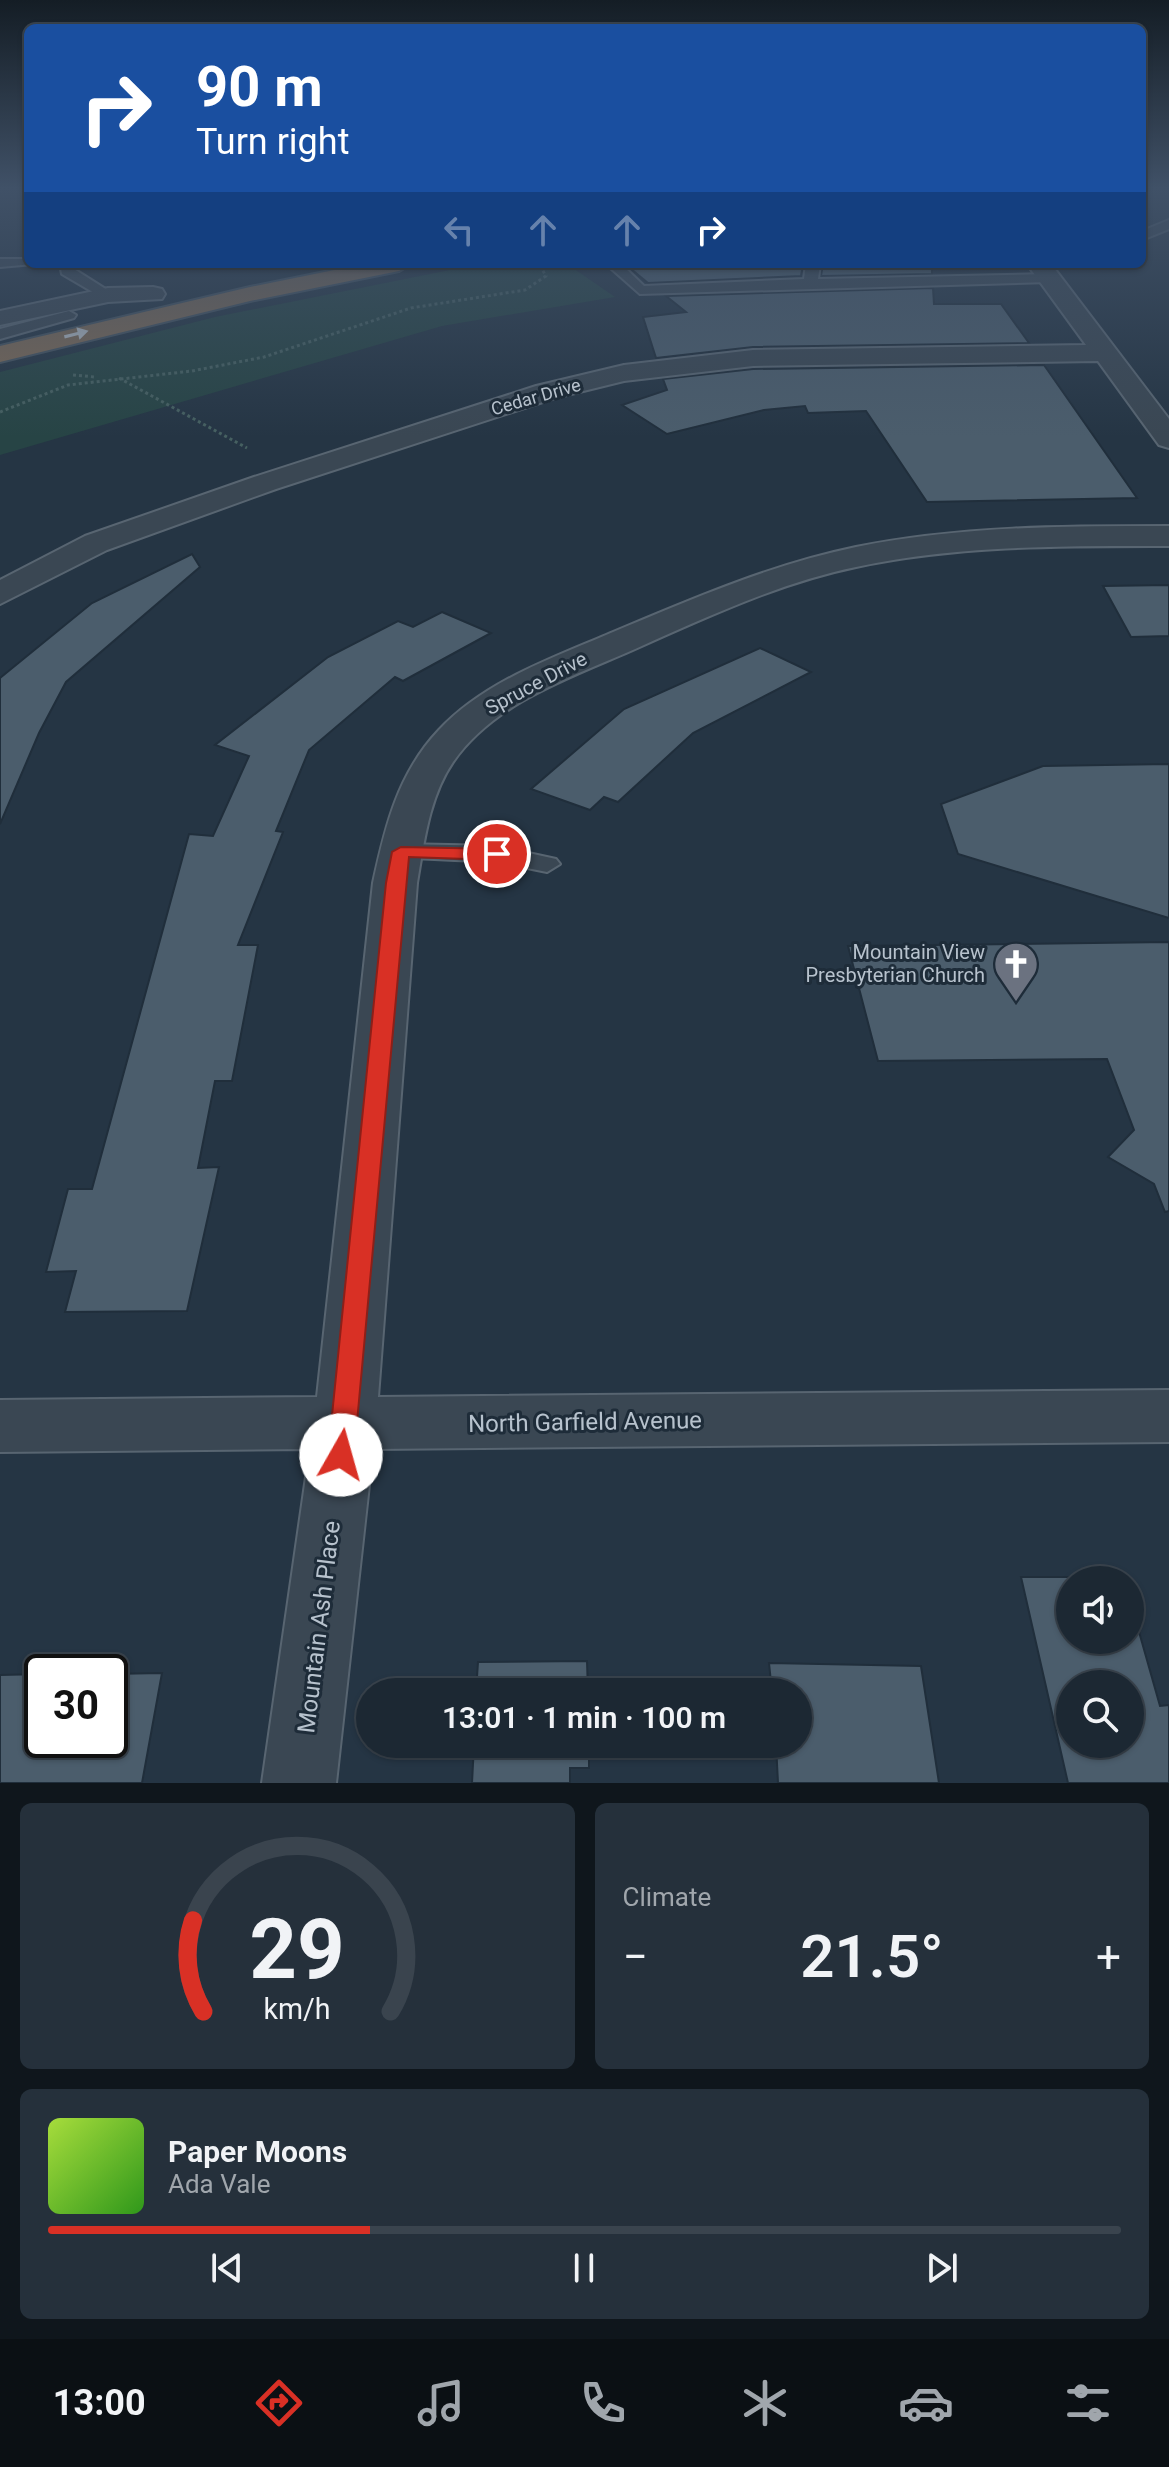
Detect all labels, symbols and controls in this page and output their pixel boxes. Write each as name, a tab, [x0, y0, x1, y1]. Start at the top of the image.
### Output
text: 90 m	[196, 54, 323, 120]
icon: right	[64, 56, 168, 160]
text: Turn right	[196, 121, 349, 163]
icon: left	[437, 208, 481, 252]
icon: ahead	[521, 208, 565, 252]
icon: ahead	[605, 208, 649, 252]
icon: right	[689, 208, 733, 252]
one-way arrow	[63, 328, 88, 340]
street label: Cedar Drive	[489, 374, 583, 419]
street label: Spruce Drive	[481, 646, 591, 720]
pin	[463, 820, 531, 888]
icon: arrive	[475, 832, 519, 876]
place label: Mountain View Presbyterian Church	[805, 940, 985, 987]
church icon: Mountain View Presbyterian Church	[992, 940, 1040, 1003]
street label: North Garfield Avenue	[468, 1406, 702, 1438]
position arrow	[299, 1413, 383, 1497]
street label: Mountain Ash Place	[292, 1519, 346, 1735]
map controls	[1056, 1566, 1144, 1758]
button: sound	[1056, 1566, 1144, 1654]
speed limit sign: 30	[24, 1654, 128, 1758]
button: search	[1056, 1670, 1144, 1758]
text: 13:01 · 1 min · 100 m	[442, 1700, 726, 1735]
text: Climate	[623, 1882, 711, 1912]
text: 29	[250, 1901, 345, 1998]
text: 21.5°	[800, 1921, 943, 1992]
text: −	[623, 1931, 648, 1983]
text: +	[1096, 1931, 1121, 1983]
text: km/h	[264, 1992, 331, 2026]
text: Paper Moons	[168, 2134, 347, 2169]
text: Ada Vale	[168, 2169, 270, 2199]
icon: previous	[205, 2246, 249, 2290]
icon: pause	[562, 2246, 606, 2290]
icon: next	[920, 2246, 964, 2290]
icon: directions	[251, 2375, 307, 2431]
icon: music	[413, 2375, 469, 2431]
icon: phone	[575, 2375, 631, 2431]
icon: climate	[737, 2375, 793, 2431]
icon: car	[898, 2375, 954, 2431]
icon: filters	[1060, 2375, 1116, 2431]
text: 13:00	[53, 2382, 146, 2424]

